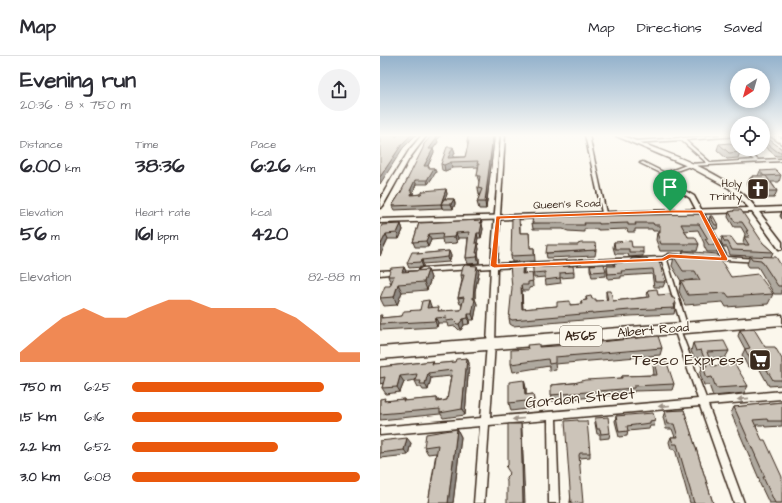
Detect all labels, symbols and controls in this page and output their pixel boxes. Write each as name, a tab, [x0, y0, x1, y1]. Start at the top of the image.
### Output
text: Map	[20, 14, 56, 41]
text: Map	[588, 18, 615, 38]
text: Directions	[637, 18, 702, 38]
text: Saved	[724, 18, 762, 38]
text: Evening run	[20, 65, 136, 96]
north arrow	[730, 68, 770, 108]
map controls	[730, 68, 770, 156]
button: share	[318, 69, 360, 111]
text: 20:36 · 8 × 750 m	[20, 96, 131, 114]
button: locate	[730, 116, 770, 156]
text: Distance	[20, 137, 63, 152]
text: Time	[135, 137, 158, 152]
text: Pace	[251, 137, 276, 152]
text: 6.00	[20, 152, 61, 180]
text: 38:36	[135, 152, 185, 180]
text: 6:26	[251, 152, 291, 180]
text: km	[61, 161, 80, 176]
text: /km	[291, 161, 315, 176]
pin	[653, 170, 687, 211]
icon: arrive	[659, 176, 681, 198]
place label: Holy Trinity	[710, 176, 742, 205]
church icon: Holy Trinity	[745, 176, 771, 202]
street label: Queen's Road	[533, 195, 601, 213]
text: Elevation	[20, 205, 63, 220]
text: Heart rate	[135, 205, 191, 220]
text: kcal	[251, 205, 272, 220]
text: 56	[20, 220, 47, 248]
text: 161	[135, 220, 153, 248]
text: 420	[251, 220, 288, 248]
text: m	[47, 229, 60, 244]
text: bpm	[153, 229, 178, 244]
text: Elevation	[20, 268, 71, 286]
text: 82–88 m	[308, 268, 360, 286]
street label: Albert Road	[616, 318, 690, 342]
road number: A565	[560, 326, 602, 346]
supermarket icon: Tesco Express	[747, 347, 773, 373]
place label: Tesco Express	[632, 349, 744, 371]
text: 750 m	[20, 378, 61, 396]
text: 6:25	[84, 378, 111, 396]
street label: Gordon Street	[524, 382, 636, 414]
one-way arrow	[737, 395, 749, 402]
one-way arrow	[658, 403, 670, 409]
text: 1.5 km	[20, 408, 56, 426]
text: 6:16	[84, 408, 104, 426]
one-way arrow	[512, 415, 524, 422]
text: 2.2 km	[20, 438, 60, 456]
text: 6:52	[84, 438, 111, 456]
text: 3.0 km	[20, 468, 60, 486]
text: 6:08	[84, 468, 111, 486]

